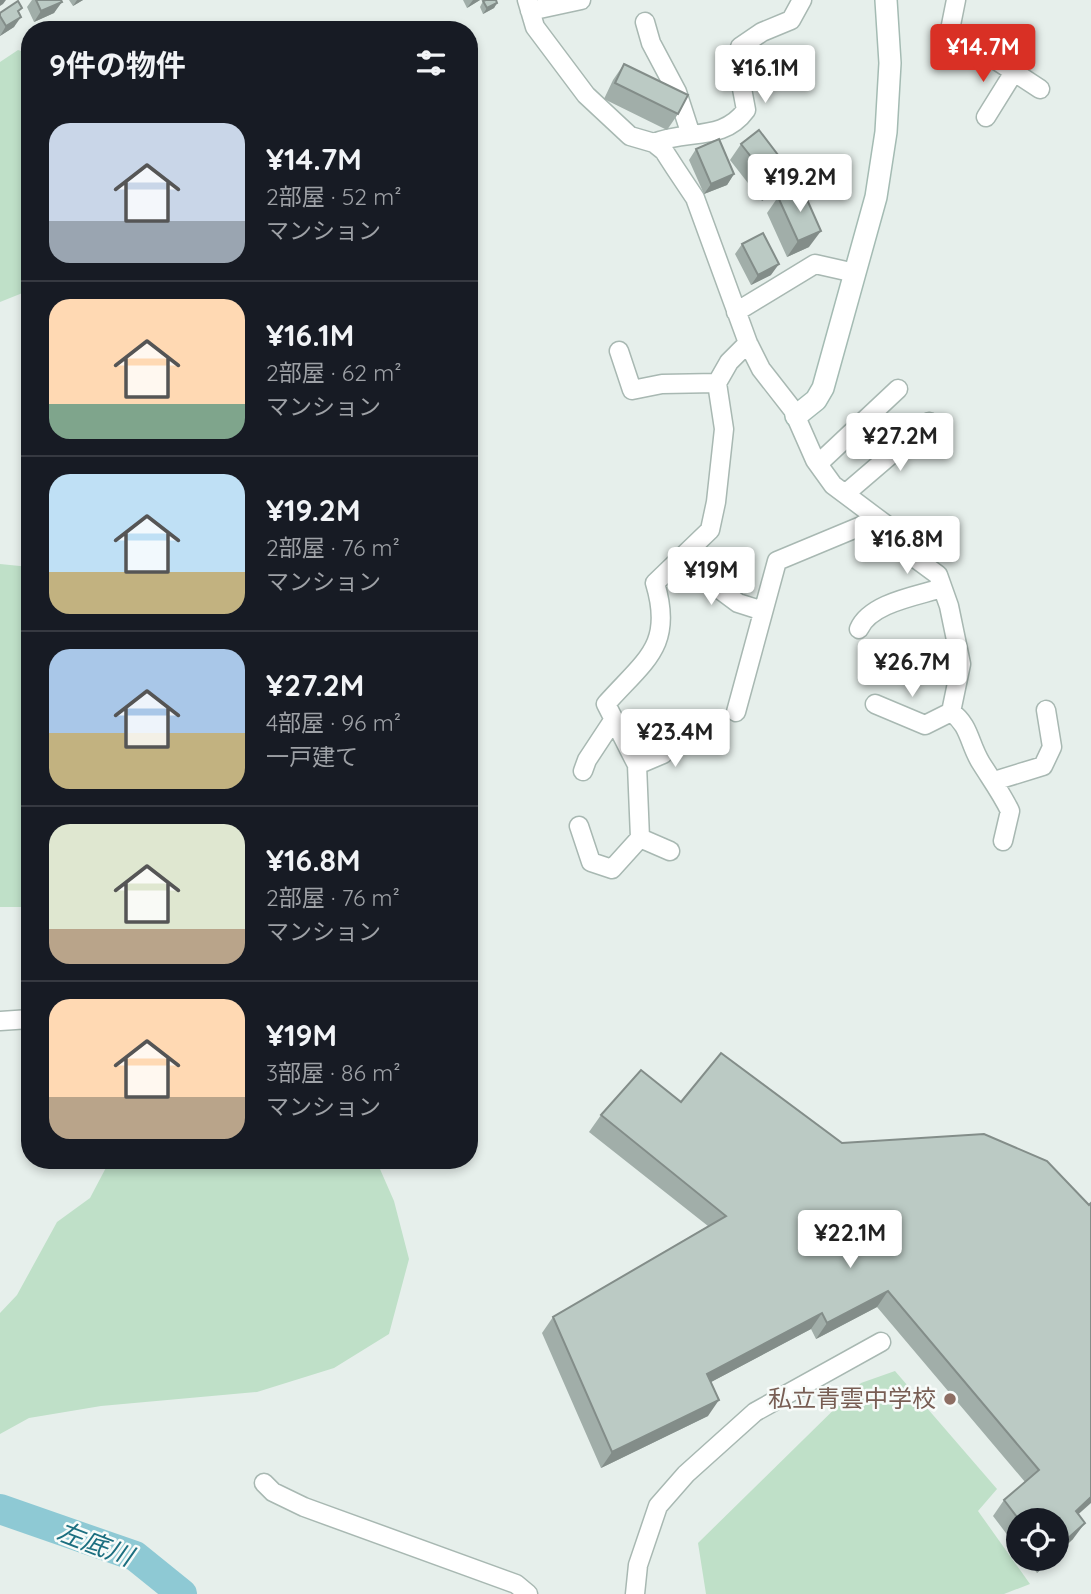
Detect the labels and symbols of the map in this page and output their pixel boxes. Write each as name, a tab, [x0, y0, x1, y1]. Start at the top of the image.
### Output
pin: ¥14.7M	[926, 24, 1040, 84]
pin: ¥16.1M	[708, 46, 822, 105]
pin: ¥19.2M	[743, 154, 857, 214]
pin: ¥27.2M	[843, 414, 957, 473]
pin: ¥16.8M	[850, 516, 964, 576]
pin: ¥19M	[670, 548, 752, 607]
pin: ¥26.7M	[855, 640, 969, 699]
pin: ¥23.4M	[618, 710, 732, 769]
pin: ¥22.1M	[793, 1210, 907, 1270]
place label: 私立青雲中学校	[768, 1383, 936, 1413]
marker: 私立青雲中学校	[942, 1391, 958, 1407]
water label: 左底川	[53, 1514, 140, 1574]

